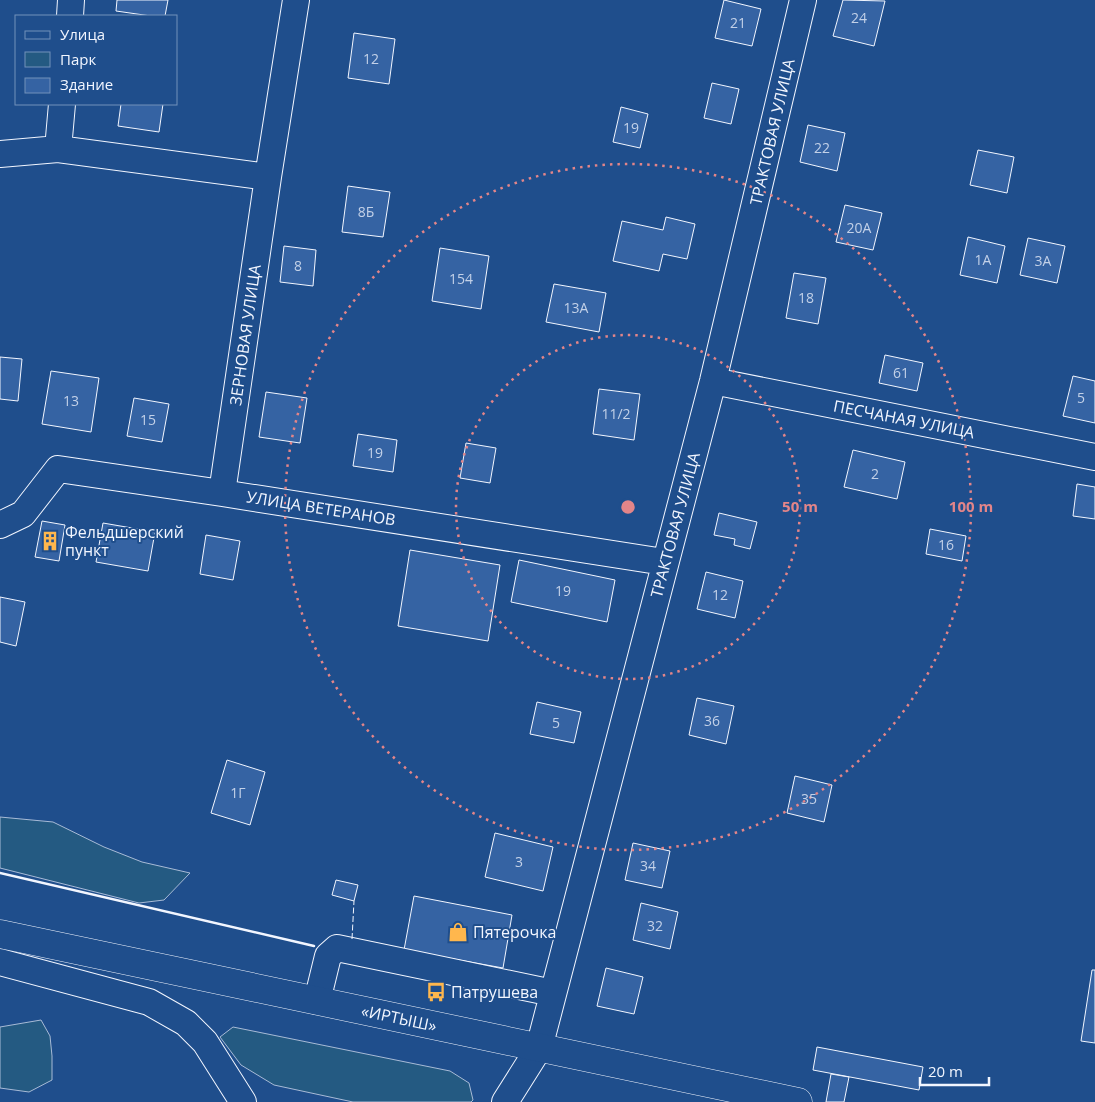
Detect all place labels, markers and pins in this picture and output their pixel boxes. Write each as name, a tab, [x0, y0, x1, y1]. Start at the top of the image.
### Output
centre of rings	[619, 498, 637, 516]
place label: Фельдшерский пункт	[65, 521, 184, 561]
building icon: Фельдшерский пункт	[39, 530, 61, 552]
shop icon: Пятерочка	[447, 921, 469, 943]
place label: Пятерочка	[473, 921, 556, 943]
bus stop icon: Патрушева	[425, 981, 447, 1003]
place label: Патрушева	[451, 981, 538, 1003]

